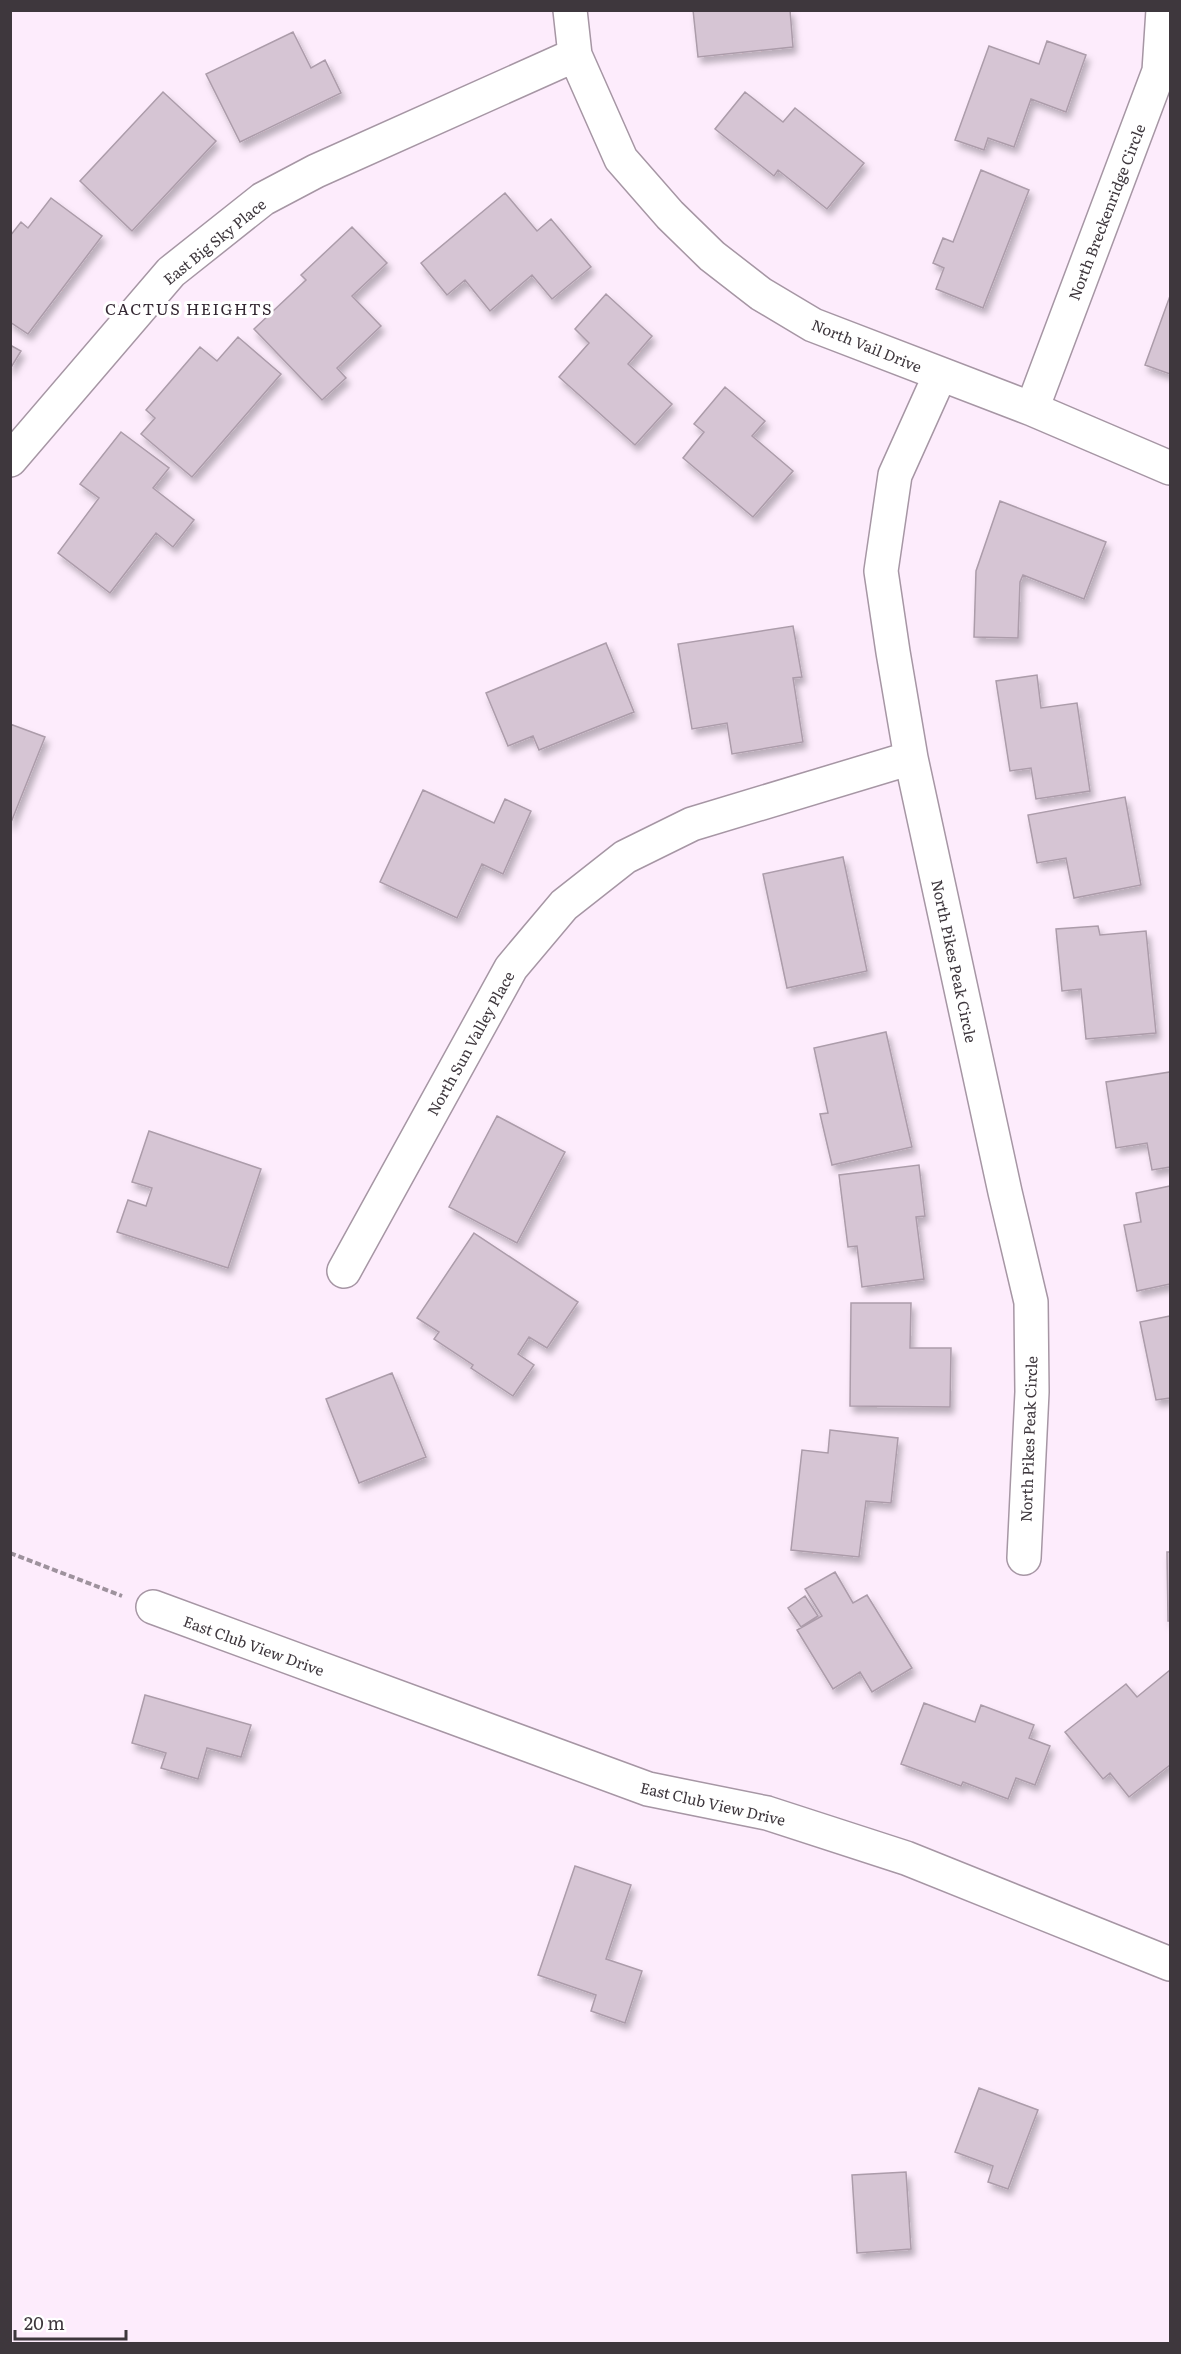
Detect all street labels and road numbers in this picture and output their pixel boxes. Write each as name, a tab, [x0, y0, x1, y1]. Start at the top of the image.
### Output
street label: North Breckenridge Circle	[1062, 120, 1150, 304]
street label: East Big Sky Place	[158, 192, 270, 290]
street label: North Vail Drive	[808, 312, 926, 378]
street label: North Pikes Peak Circle	[926, 877, 984, 1045]
street label: North Sun Valley Place	[421, 966, 519, 1120]
street label: North Pikes Peak Circle	[1014, 1355, 1042, 1523]
street label: East Club View Drive	[180, 1609, 328, 1681]
street label: East Club View Drive	[638, 1775, 788, 1831]

